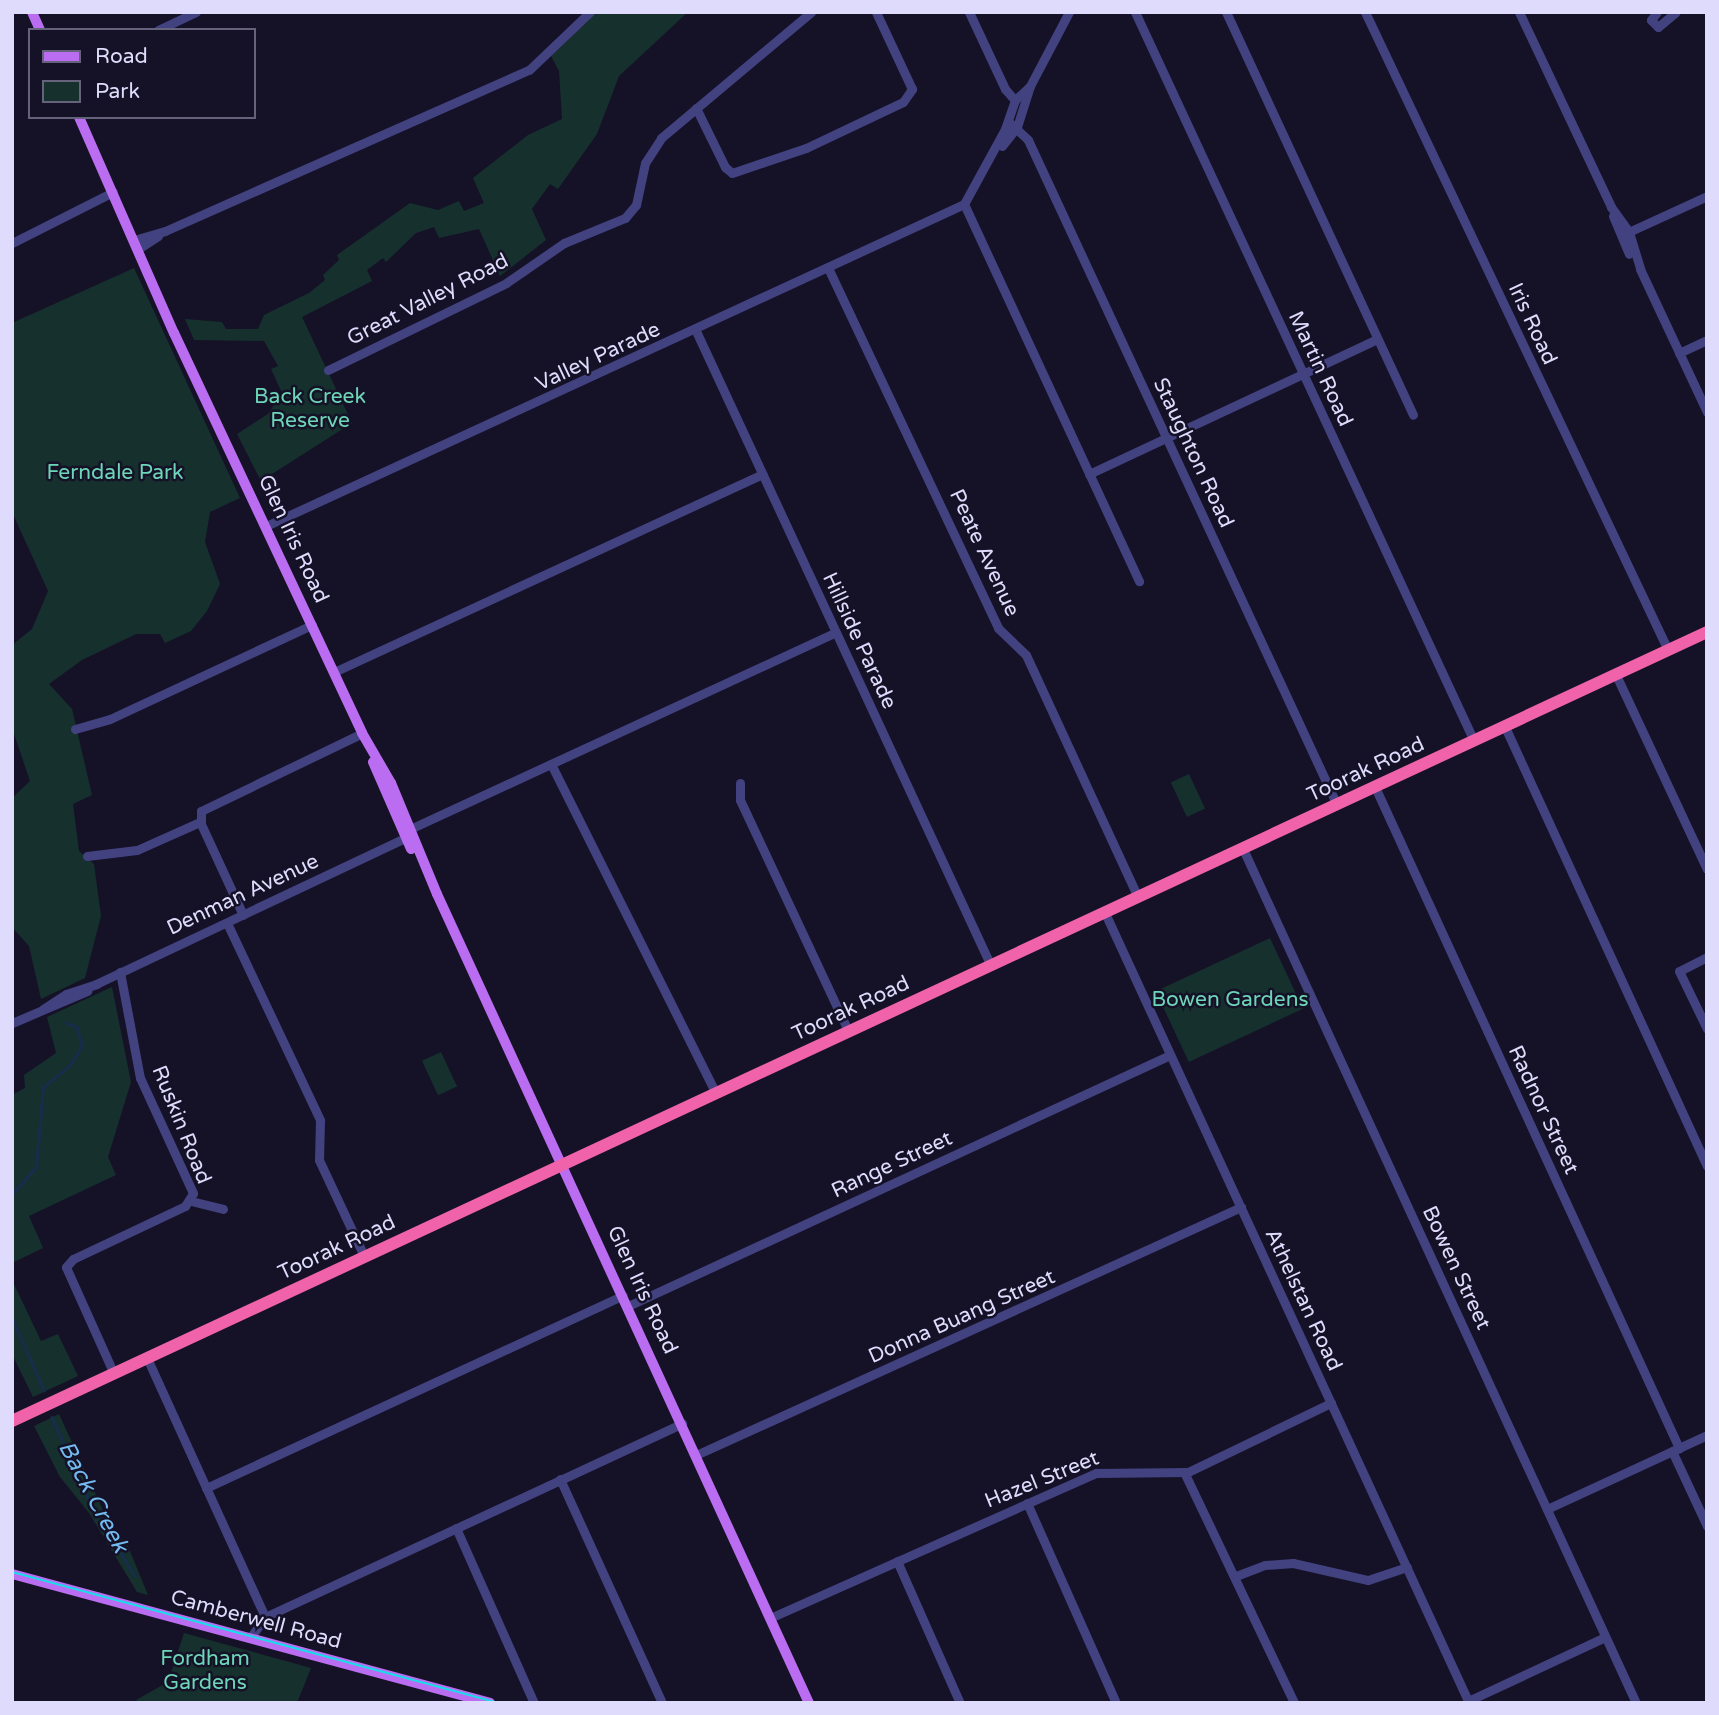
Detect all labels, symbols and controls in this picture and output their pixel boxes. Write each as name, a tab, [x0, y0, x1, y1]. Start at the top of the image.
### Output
legend	[28, 28, 256, 119]
text: Road	[95, 44, 148, 69]
text: Park	[95, 79, 140, 104]
street label: Great Valley Road	[343, 248, 513, 352]
street label: Iris Road	[1502, 279, 1562, 369]
street label: Martin Road	[1282, 307, 1358, 431]
street label: Valley Parade	[532, 317, 664, 397]
street label: Staughton Road	[1147, 374, 1239, 532]
park label: Back Creek Reserve	[254, 384, 366, 434]
park label: Ferndale Park	[46, 460, 184, 486]
street label: Glen Iris Road	[252, 471, 334, 607]
street label: Peate Avenue	[943, 485, 1025, 621]
street label: Hillside Parade	[816, 569, 902, 713]
street label: Toorak Road	[1303, 732, 1429, 808]
street label: Denman Avenue	[163, 849, 323, 941]
street label: Toorak Road	[788, 971, 914, 1047]
park label: Bowen Gardens	[1151, 987, 1309, 1013]
street label: Radnor Street	[1502, 1042, 1584, 1178]
street label: Ruskin Road	[146, 1062, 216, 1188]
street label: Range Street	[828, 1126, 956, 1204]
street label: Bowen Street	[1416, 1202, 1496, 1334]
street label: Toorak Road	[274, 1210, 400, 1286]
street label: Glen Iris Road	[601, 1222, 683, 1358]
street label: Athelstan Road	[1259, 1225, 1347, 1375]
street label: Donna Buang Street	[865, 1265, 1059, 1369]
water label: Back Creek	[52, 1436, 134, 1558]
street label: Hazel Street	[981, 1446, 1103, 1514]
street label: Camberwell Road	[168, 1585, 344, 1655]
park label: Fordham Gardens	[160, 1646, 250, 1696]

